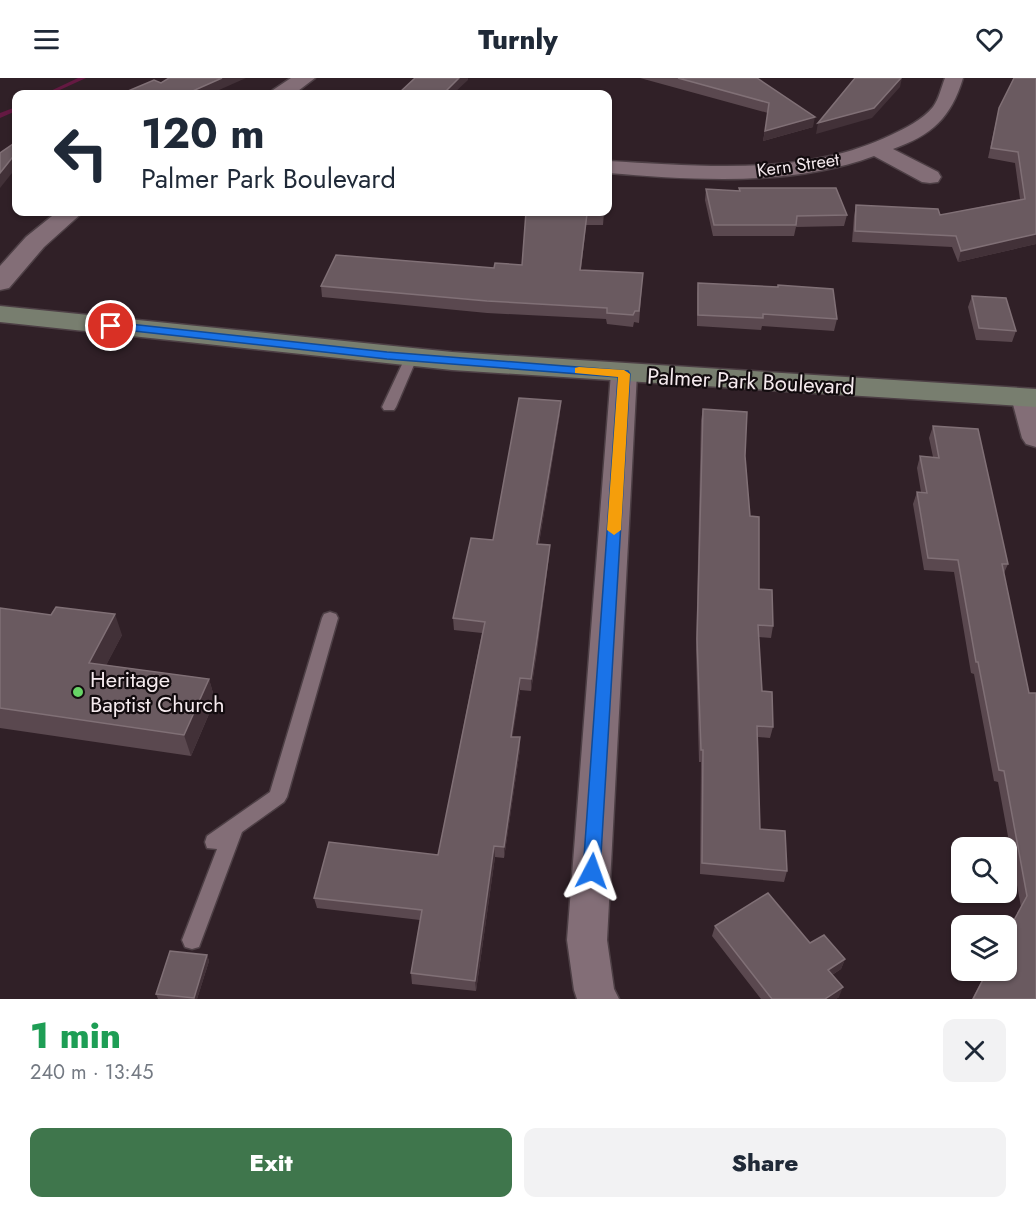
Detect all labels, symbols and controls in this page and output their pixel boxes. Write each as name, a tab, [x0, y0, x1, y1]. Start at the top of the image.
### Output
text: Turnly	[478, 20, 558, 59]
icon: menu	[30, 23, 63, 56]
icon: heart	[973, 23, 1006, 56]
text: 120 m	[141, 103, 265, 164]
icon: left	[42, 114, 120, 192]
street label: Kern Street	[755, 146, 842, 184]
text: Palmer Park Boulevard	[141, 159, 396, 198]
pin	[85, 300, 136, 351]
icon: arrive	[94, 309, 127, 342]
street label: Palmer Park Boulevard	[646, 360, 856, 402]
place label: Heritage Baptist Church	[90, 663, 225, 720]
marker: Heritage Baptist Church	[71, 685, 85, 699]
map controls	[951, 837, 1017, 981]
button: search	[951, 837, 1017, 903]
position arrow	[560, 839, 624, 903]
button: layers	[951, 915, 1017, 981]
text: 1 min	[30, 1009, 121, 1061]
button: close	[943, 1019, 1006, 1082]
text: 240 m · 13:45	[30, 1058, 154, 1087]
button: Exit	[30, 1128, 512, 1197]
button: Share	[524, 1128, 1006, 1197]

